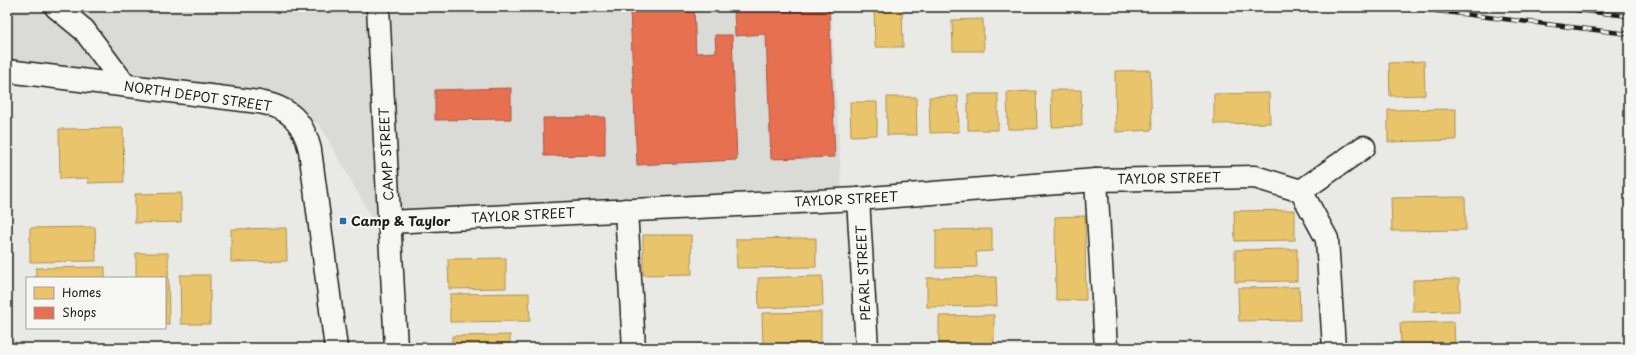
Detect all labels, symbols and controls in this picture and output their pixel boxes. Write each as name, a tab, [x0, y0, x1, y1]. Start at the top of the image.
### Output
street label: NORTH DEPOT STREET	[123, 76, 273, 115]
street label: CAMP STREET	[374, 107, 397, 201]
street label: TAYLOR STREET	[1117, 167, 1221, 188]
street label: TAYLOR STREET	[794, 186, 898, 211]
street label: TAYLOR STREET	[471, 202, 575, 227]
place label: Camp & Taylor	[351, 211, 451, 230]
marker: Camp & Taylor	[338, 216, 348, 226]
street label: PEARL STREET	[851, 225, 874, 321]
legend	[26, 277, 166, 329]
text: Homes	[62, 283, 101, 301]
text: Shops	[62, 303, 97, 321]

